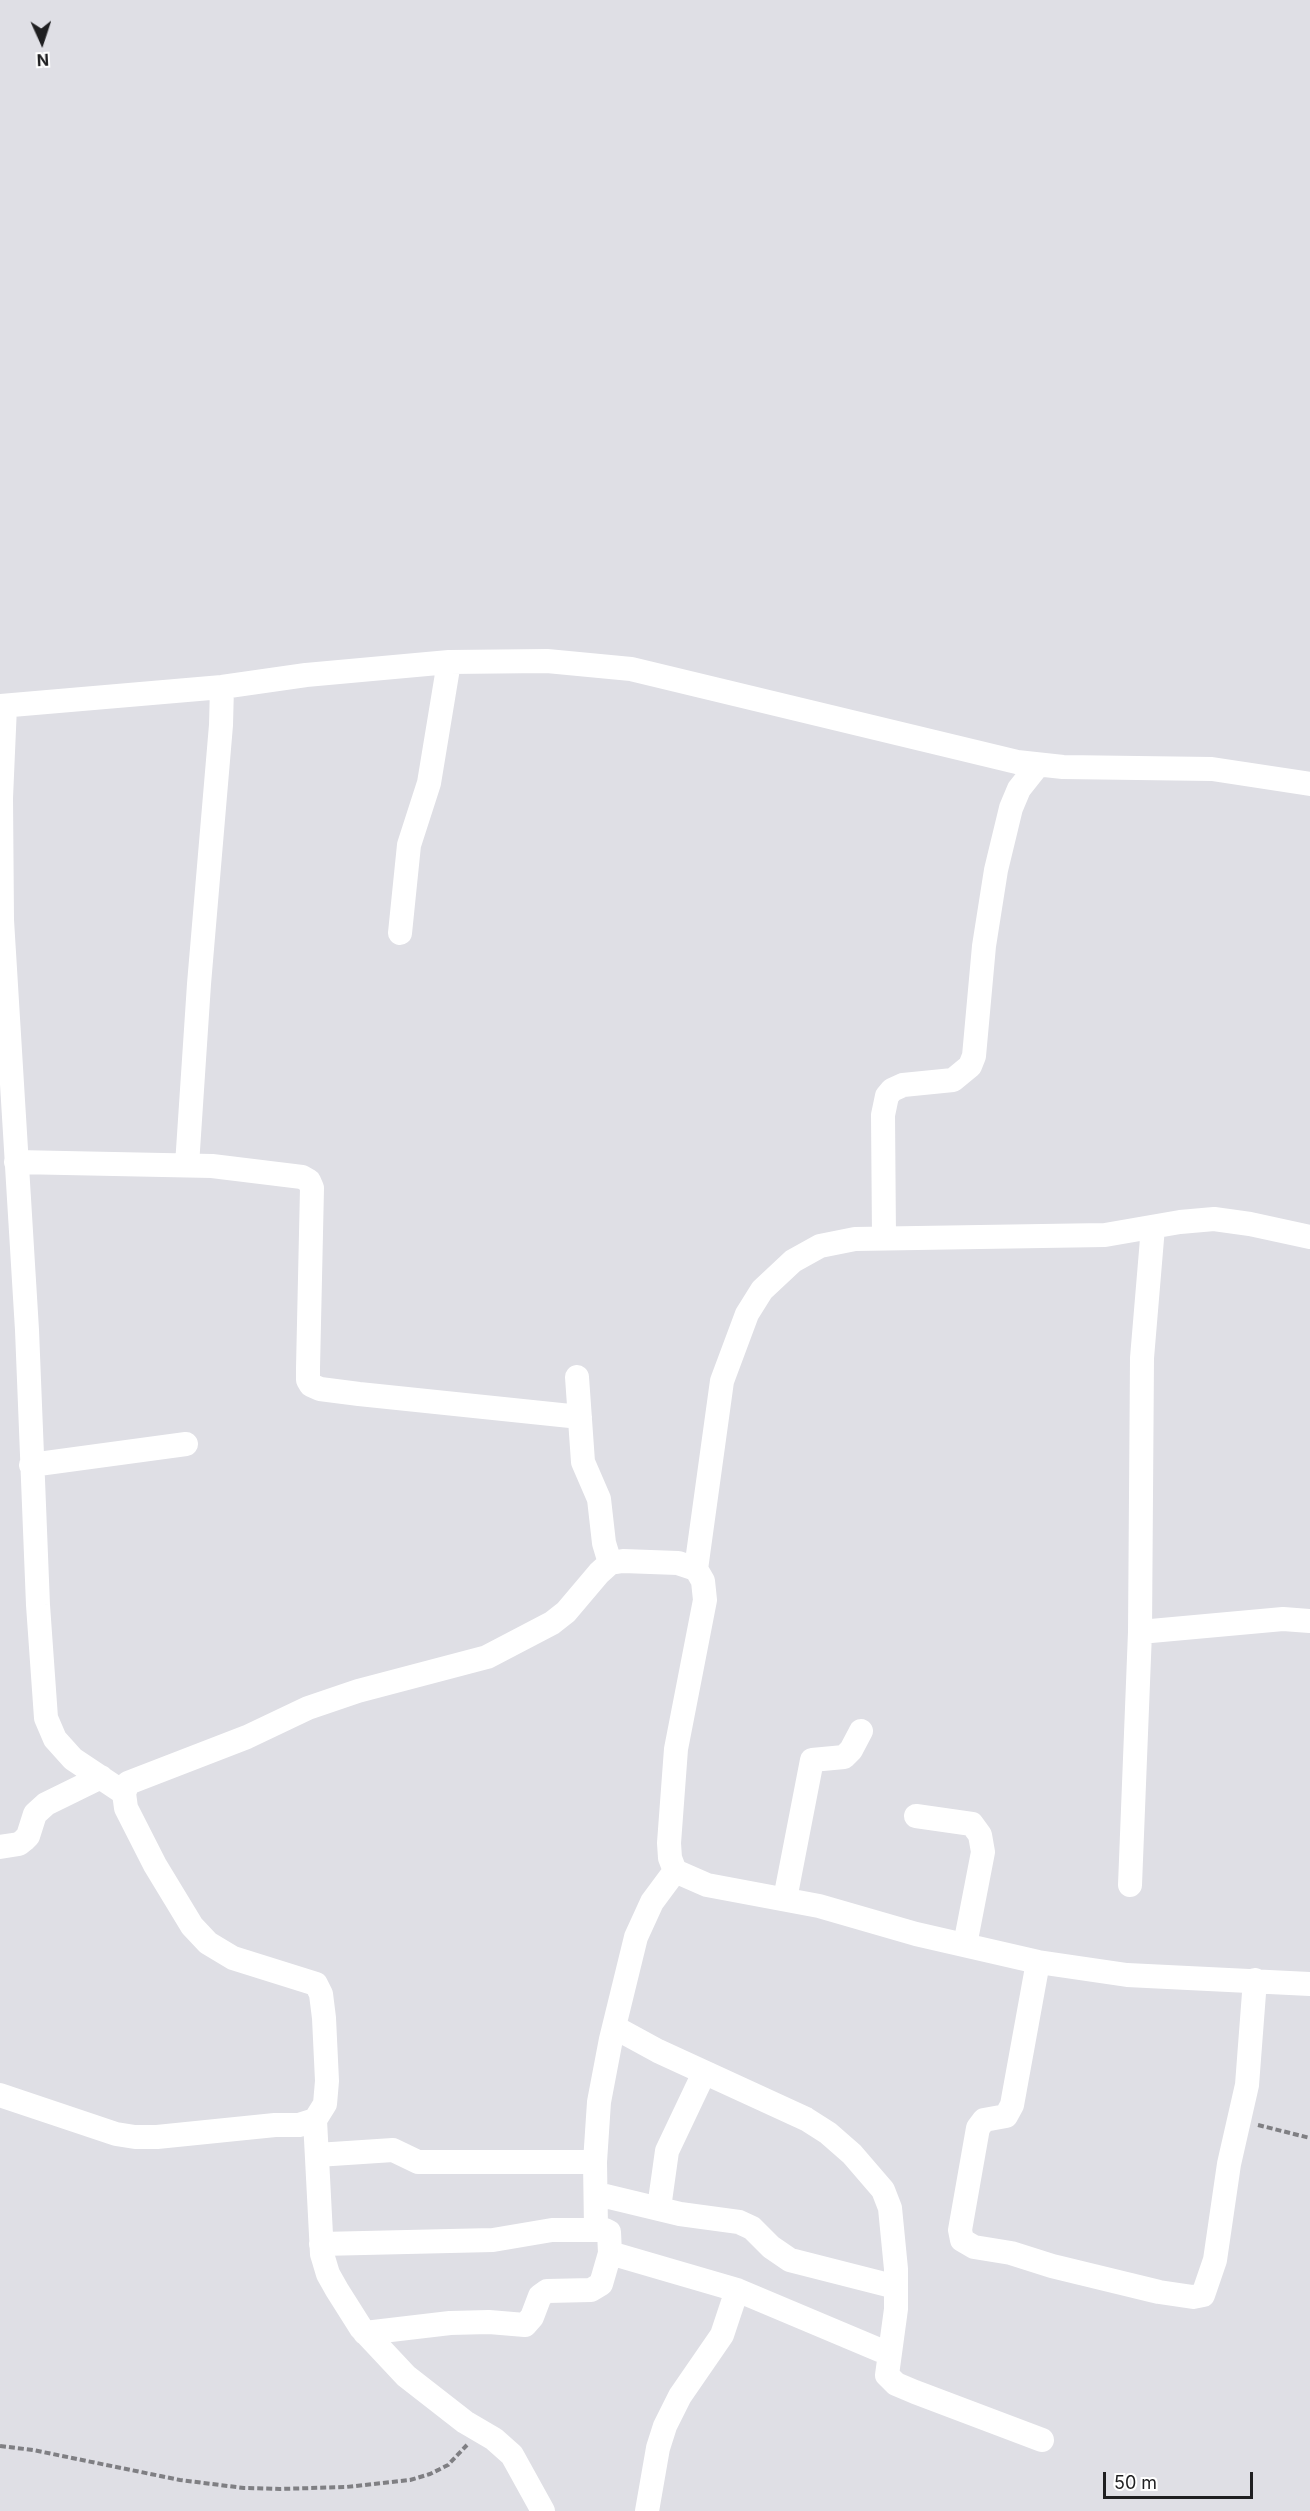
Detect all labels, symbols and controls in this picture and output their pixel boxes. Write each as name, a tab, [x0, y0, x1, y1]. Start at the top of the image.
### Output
north arrow	[12, 12, 72, 72]
text: N	[36, 50, 50, 70]
scale bar	[1106, 2460, 1256, 2498]
text: 50 m	[1114, 2472, 1157, 2493]

